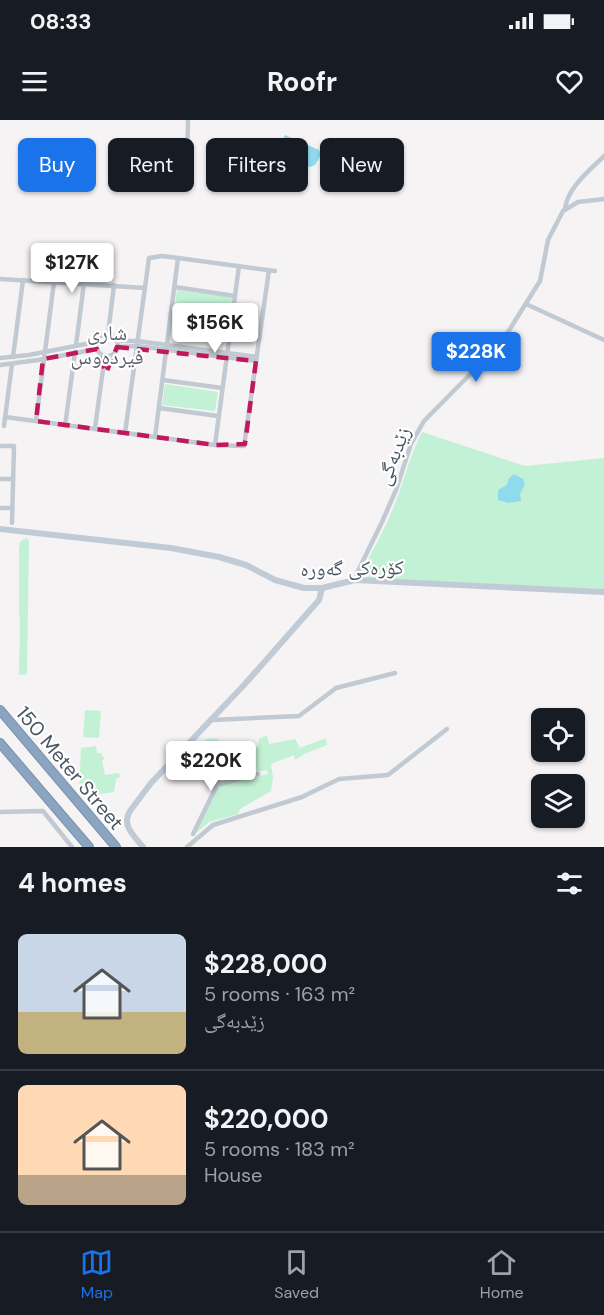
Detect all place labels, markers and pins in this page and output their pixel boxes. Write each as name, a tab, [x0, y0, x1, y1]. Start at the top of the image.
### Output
pin: $127K	[30, 243, 114, 294]
pin: $156K	[173, 303, 257, 354]
pin: $228K	[434, 332, 518, 383]
pin: $220K	[169, 741, 253, 792]

